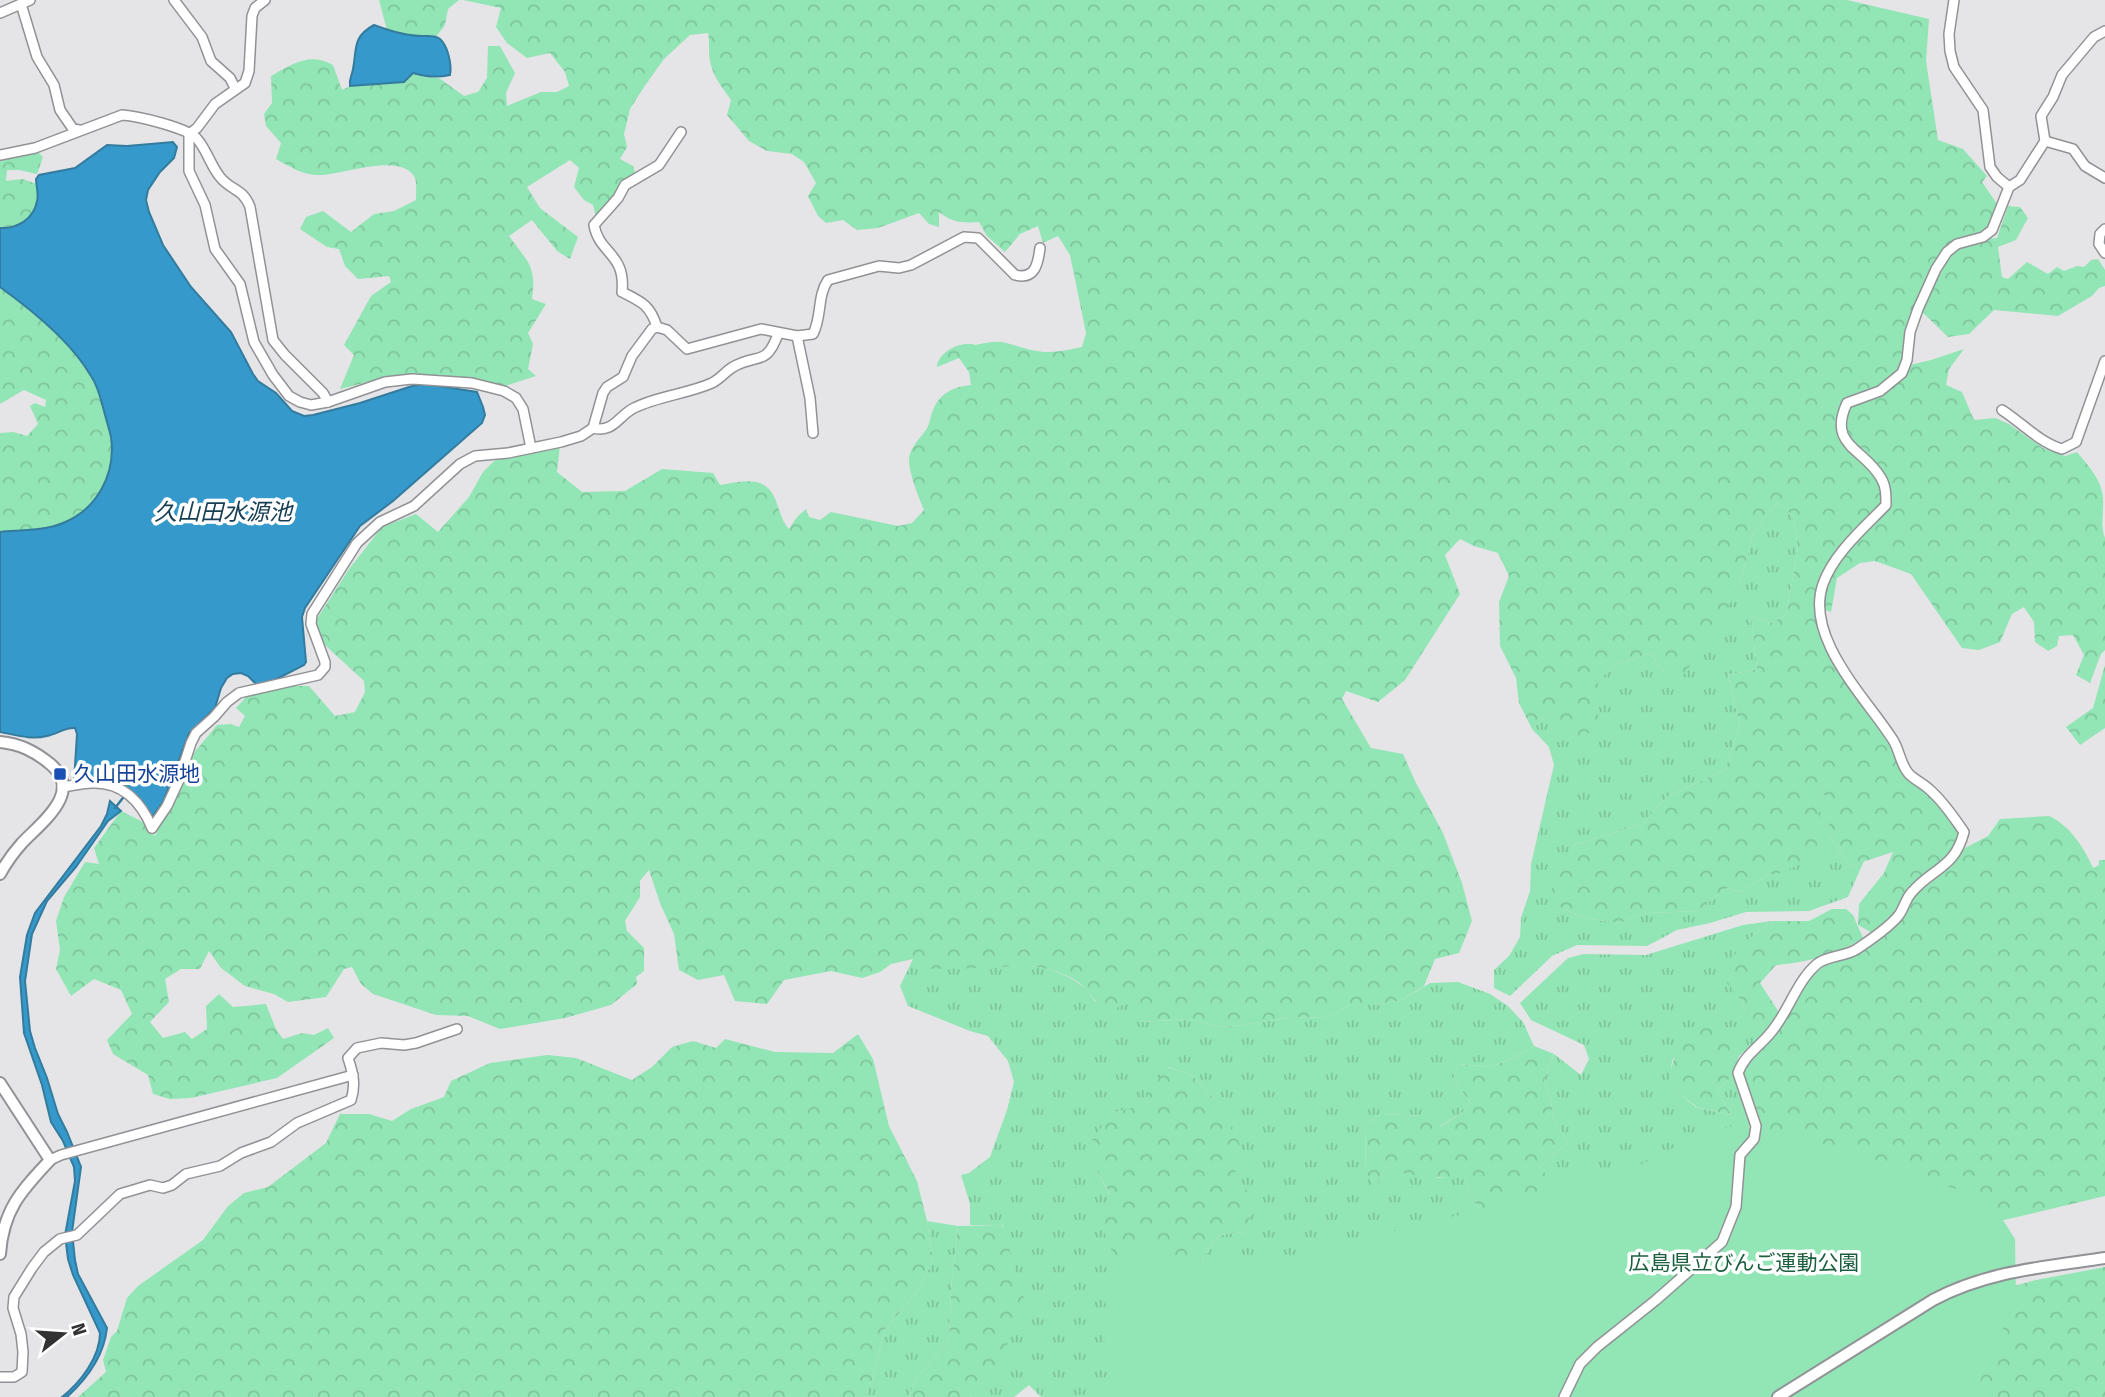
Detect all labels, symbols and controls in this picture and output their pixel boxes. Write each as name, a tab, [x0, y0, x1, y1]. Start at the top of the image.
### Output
water label: 久山田水源池	[154, 498, 294, 526]
place label: 久山田水源地	[74, 761, 200, 787]
marker: 久山田水源地	[52, 766, 68, 782]
park label: 広島県立びんご運動公園	[1629, 1250, 1860, 1276]
north arrow	[28, 1299, 98, 1369]
text: N	[66, 1320, 91, 1338]

